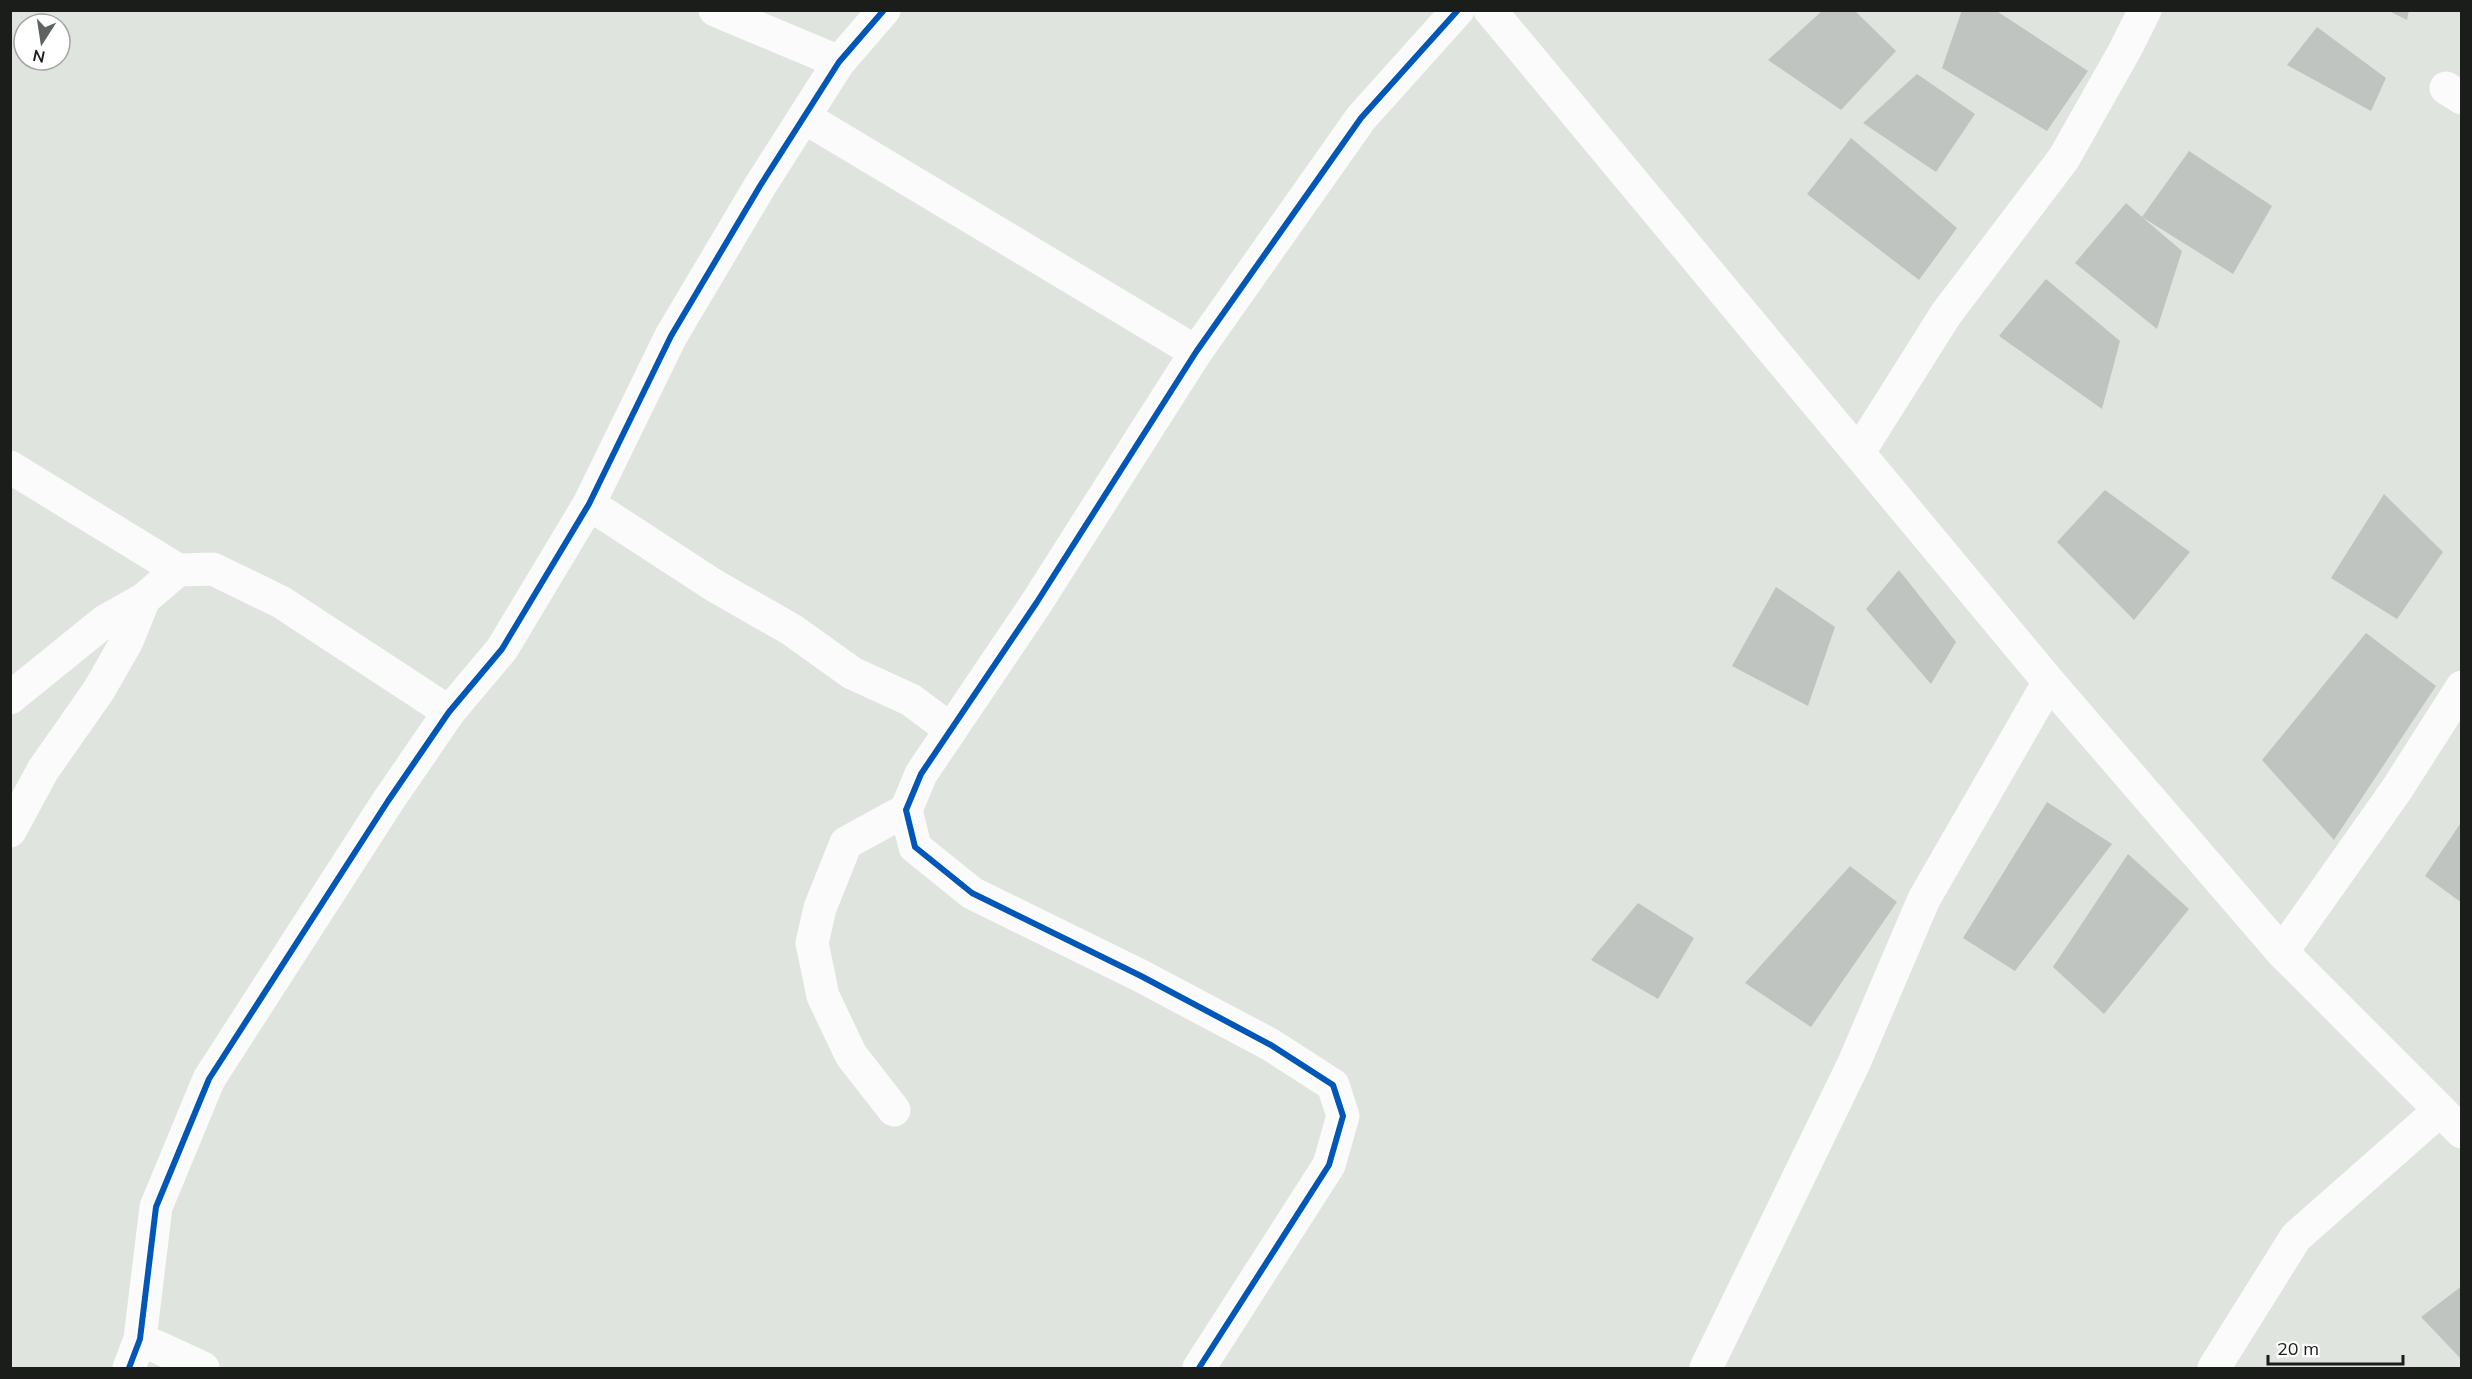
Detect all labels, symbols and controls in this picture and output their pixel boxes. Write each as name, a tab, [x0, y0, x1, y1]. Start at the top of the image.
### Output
north arrow	[12, 12, 72, 72]
text: N	[31, 46, 47, 68]
scale bar	[2268, 1328, 2403, 1366]
text: 20 m	[2277, 1337, 2319, 1360]

